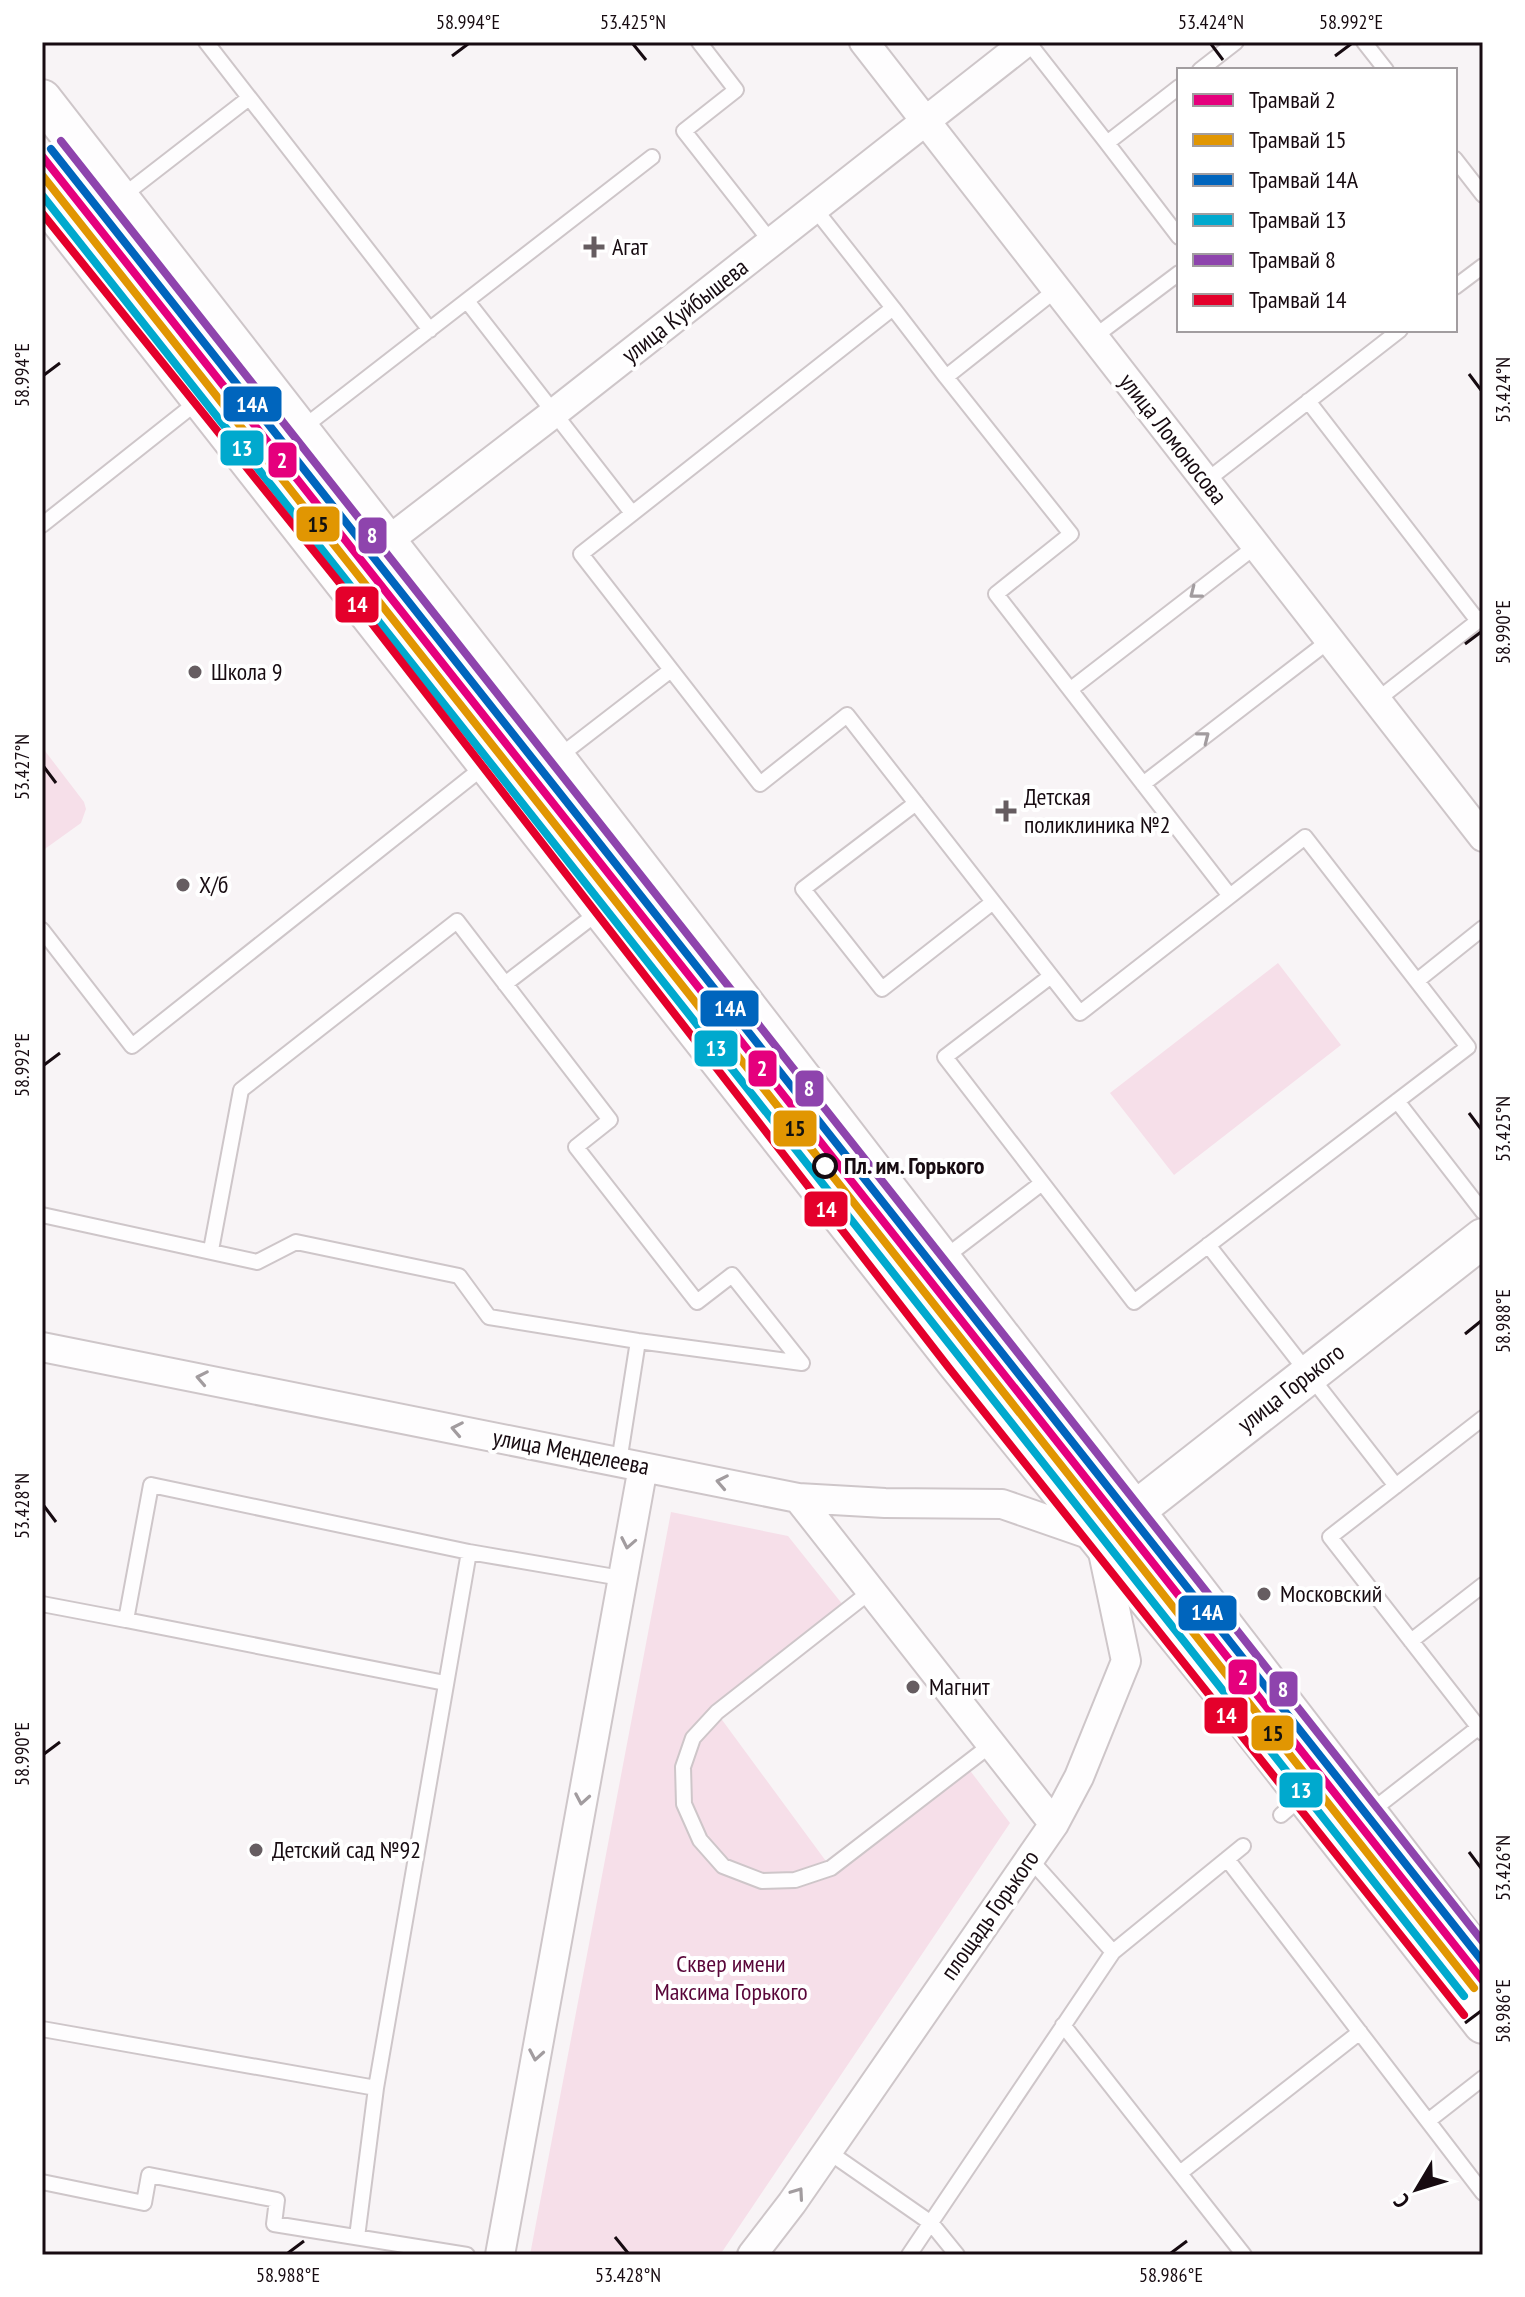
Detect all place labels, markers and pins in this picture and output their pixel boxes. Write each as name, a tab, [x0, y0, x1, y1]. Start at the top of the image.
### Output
place label: Агат	[612, 231, 648, 262]
marker: Агат	[583, 236, 605, 258]
place label: Школа 9	[211, 656, 283, 687]
marker: Школа 9	[186, 663, 204, 681]
place label: Детская поликлиника №2	[1024, 781, 1171, 840]
marker: Детская поликлиника №2	[995, 800, 1017, 822]
place label: Х/б	[199, 869, 228, 900]
marker: Х/б	[174, 876, 192, 894]
place label: Пл. им. Горького	[844, 1150, 985, 1181]
marker: Пл. им. Горького	[813, 1154, 837, 1178]
place label: Московский	[1280, 1578, 1382, 1609]
marker: Московский	[1255, 1585, 1273, 1603]
place label: Магнит	[929, 1671, 990, 1702]
marker: Магнит	[904, 1678, 922, 1696]
place label: Детский сад №92	[272, 1834, 421, 1865]
marker: Детский сад №92	[247, 1841, 265, 1859]

